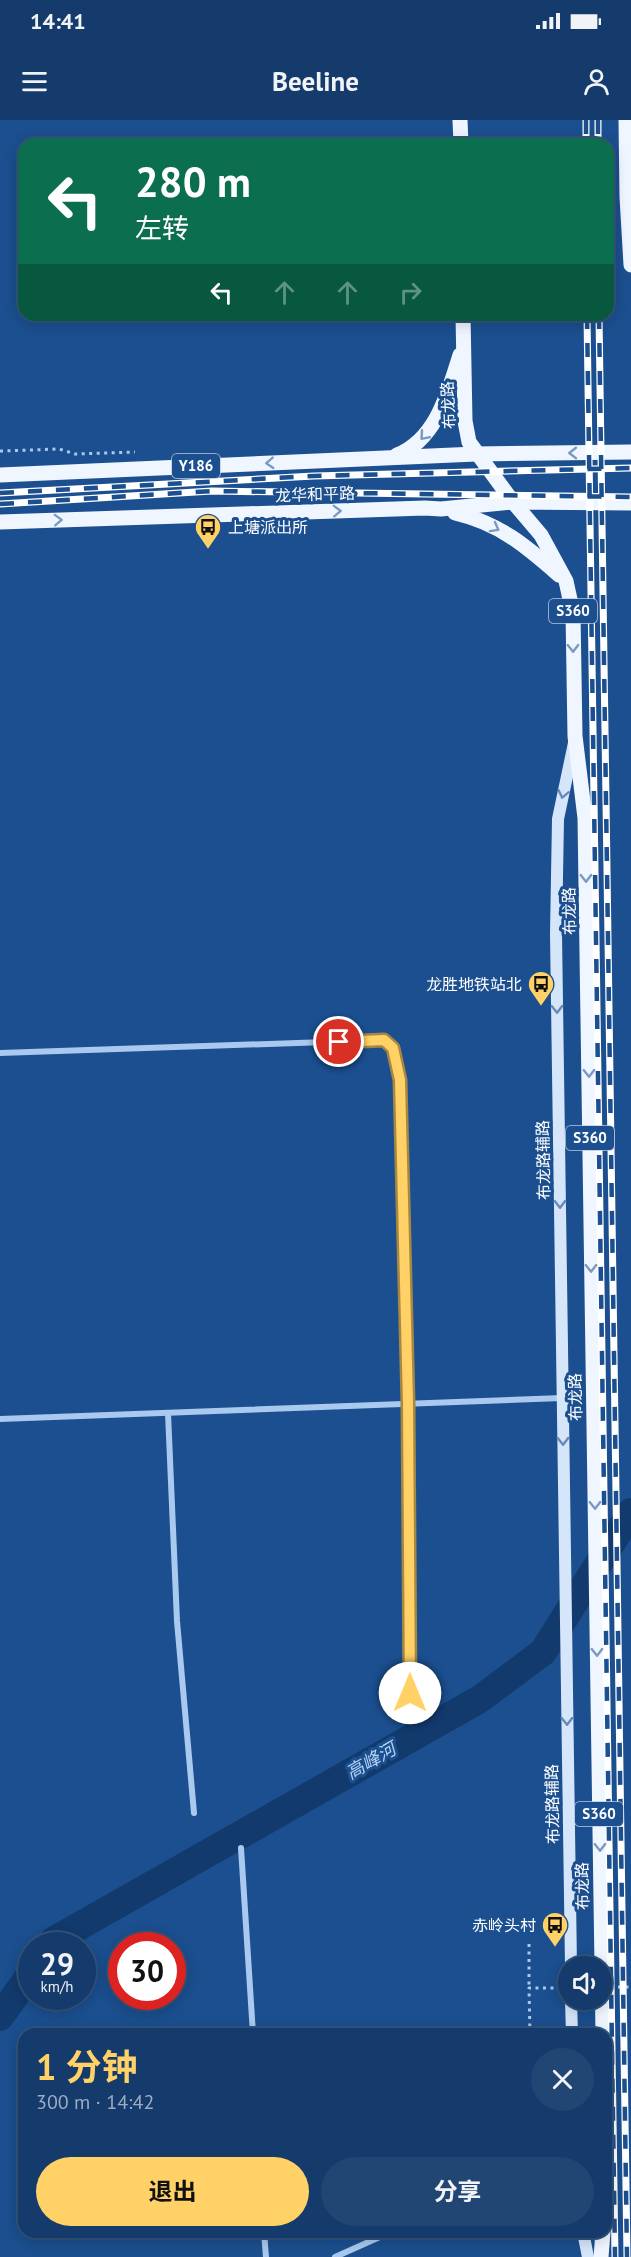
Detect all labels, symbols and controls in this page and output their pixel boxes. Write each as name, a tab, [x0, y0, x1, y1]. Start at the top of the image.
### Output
text: 14:41	[30, 7, 86, 35]
text: Beeline	[272, 64, 359, 98]
icon: menu	[18, 65, 51, 98]
icon: person	[580, 65, 613, 98]
text: 280 m	[135, 154, 251, 209]
icon: left	[36, 162, 114, 240]
text: 左转	[135, 211, 189, 245]
icon: left	[205, 276, 238, 309]
icon: ahead	[268, 276, 301, 309]
icon: ahead	[331, 276, 364, 309]
icon: right	[394, 276, 427, 309]
street label: 布龙路	[437, 381, 459, 429]
one-way arrow	[420, 429, 431, 440]
one-way arrow	[568, 447, 577, 459]
road number: Y186	[172, 454, 220, 478]
one-way arrow	[266, 457, 275, 470]
street label: 龙华和平路	[275, 483, 355, 505]
one-way arrow	[333, 504, 342, 517]
bus stop icon: 上塘派出所	[193, 512, 223, 550]
one-way arrow	[54, 514, 63, 526]
place label: 上塘派出所	[228, 517, 308, 537]
one-way arrow	[489, 521, 500, 532]
road number: S360	[549, 599, 597, 623]
one-way arrow	[567, 644, 580, 653]
one-way arrow	[557, 788, 570, 798]
one-way arrow	[580, 874, 592, 883]
street label: 布龙路	[559, 887, 579, 935]
bus stop icon: 龙胜地铁站北	[526, 969, 556, 1007]
place label: 龙胜地铁站北	[426, 974, 522, 994]
one-way arrow	[551, 1004, 563, 1013]
pin	[313, 1016, 364, 1067]
icon: arrive	[322, 1025, 355, 1058]
one-way arrow	[583, 1069, 595, 1078]
street label: 布龙路辅路	[532, 1120, 554, 1200]
road number: S360	[566, 1126, 614, 1150]
one-way arrow	[554, 1199, 566, 1208]
one-way arrow	[585, 1264, 598, 1273]
street label: 布龙路	[565, 1373, 585, 1421]
one-way arrow	[557, 1436, 569, 1445]
one-way arrow	[588, 1501, 601, 1510]
one-way arrow	[591, 1648, 603, 1657]
position arrow	[378, 1661, 442, 1725]
one-way arrow	[561, 1716, 573, 1725]
water label: 高峰河	[342, 1736, 402, 1784]
street label: 布龙路辅路	[541, 1764, 563, 1844]
road number: S360	[575, 1802, 623, 1826]
one-way arrow	[594, 1843, 606, 1852]
street label: 布龙路	[572, 1862, 592, 1910]
bus stop icon: 赤岭头村	[540, 1910, 570, 1948]
place label: 赤岭头村	[472, 1915, 536, 1935]
speed limit sign: 30	[108, 1932, 186, 2010]
text: 29	[40, 1944, 74, 1983]
map controls	[558, 1956, 612, 2010]
button: sound	[558, 1956, 612, 2010]
text: km/h	[41, 1977, 73, 1996]
text: 1 分钟	[36, 2043, 138, 2090]
button: close	[531, 2048, 594, 2111]
text: 300 m · 14:42	[36, 2089, 154, 2115]
button: 退出	[36, 2157, 309, 2226]
button: 分享	[321, 2157, 594, 2226]

